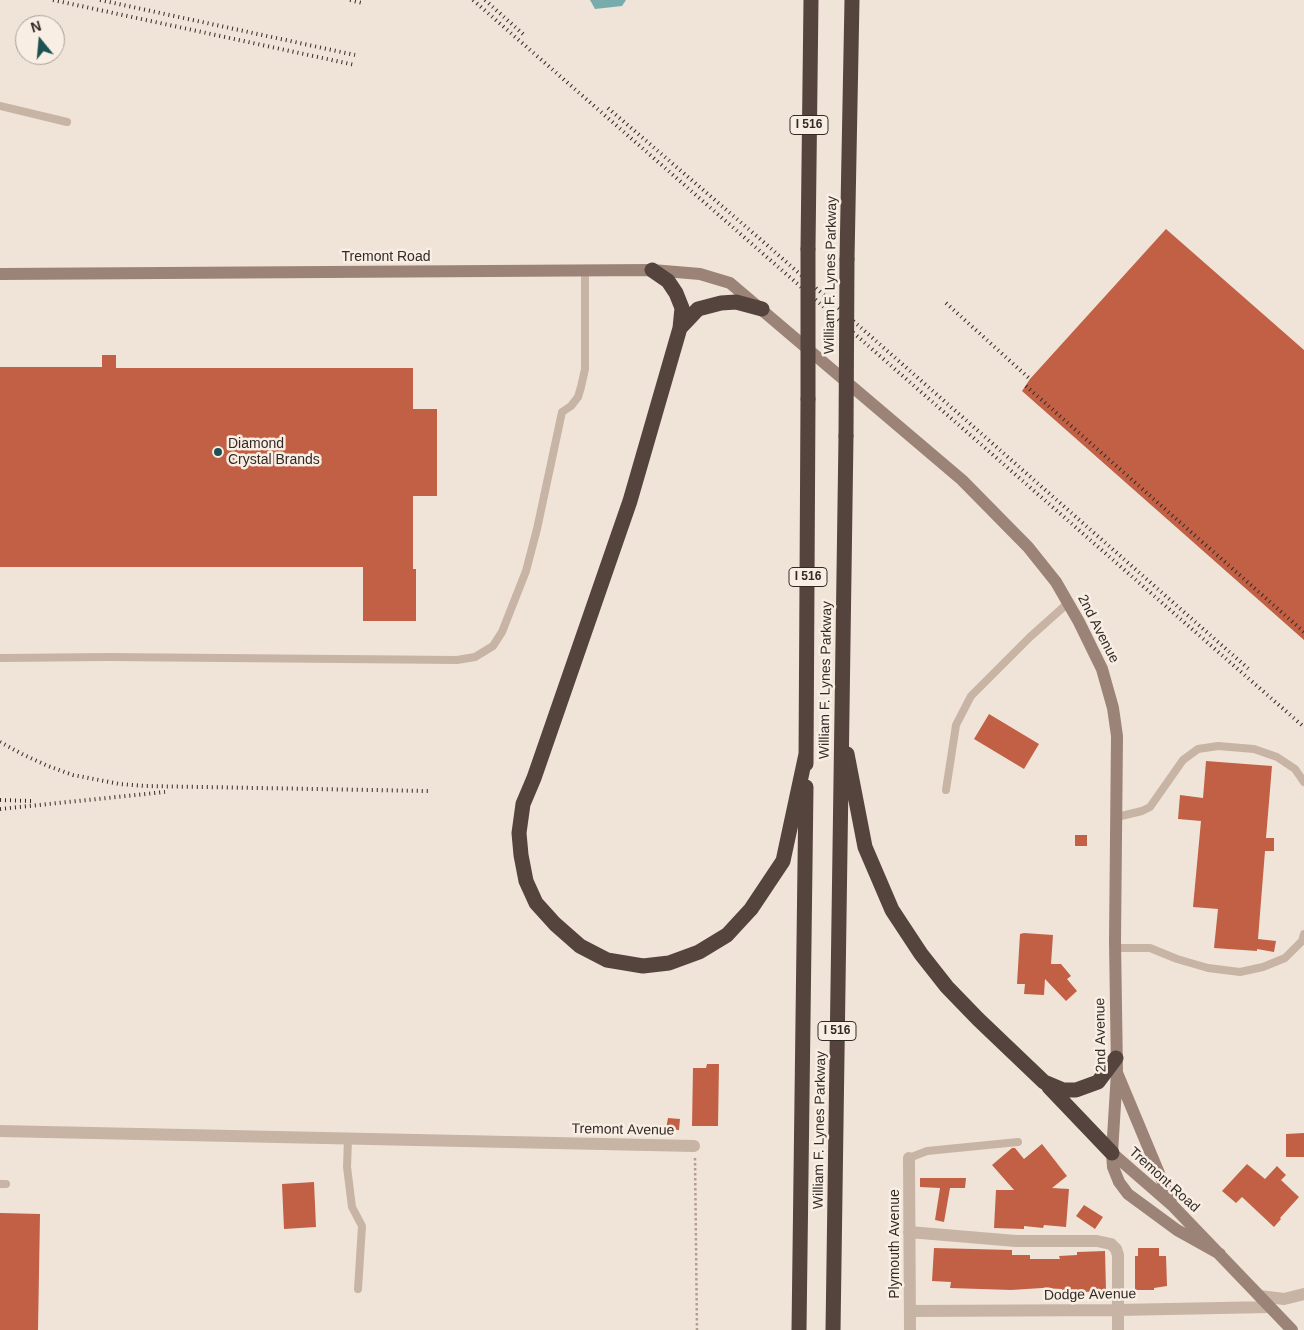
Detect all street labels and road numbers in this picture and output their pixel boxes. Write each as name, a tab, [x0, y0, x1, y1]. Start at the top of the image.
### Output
road number: I 516	[790, 116, 828, 134]
street label: William F. Lynes Parkway	[821, 196, 841, 354]
street label: Tremont Road	[342, 249, 430, 265]
road number: I 516	[789, 568, 827, 586]
street label: 2nd Avenue	[1074, 592, 1122, 666]
street label: William F. Lynes Parkway	[816, 601, 836, 759]
street label: 2nd Avenue	[1092, 998, 1110, 1072]
road number: I 516	[818, 1021, 856, 1040]
street label: William F. Lynes Parkway	[810, 1051, 830, 1209]
street label: Tremont Avenue	[571, 1121, 675, 1139]
street label: Tremont Road	[1125, 1144, 1203, 1216]
street label: Plymouth Avenue	[887, 1189, 903, 1299]
street label: Dodge Avenue	[1044, 1286, 1136, 1304]

